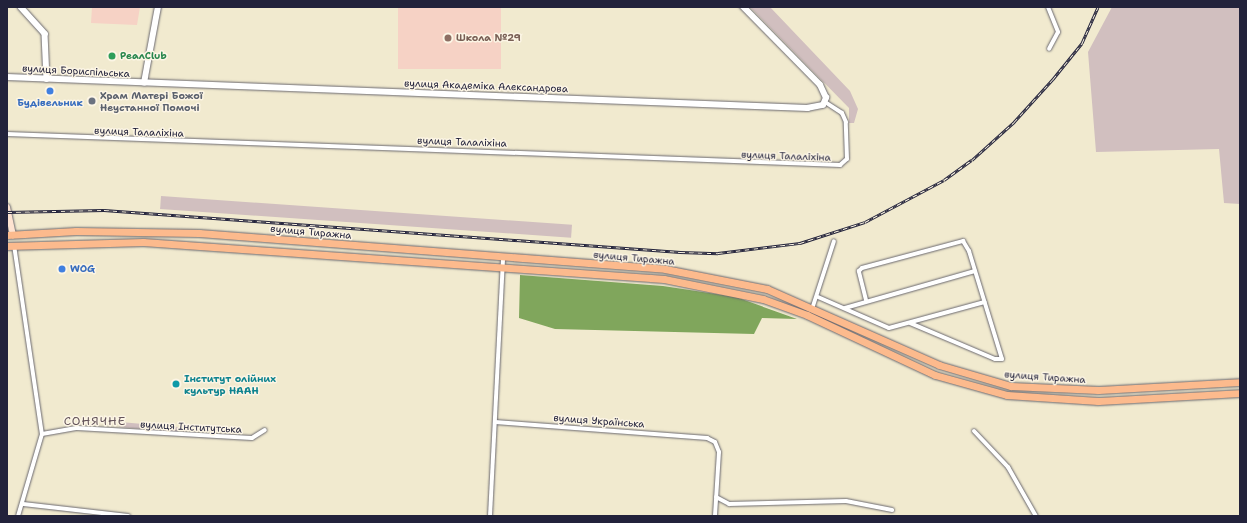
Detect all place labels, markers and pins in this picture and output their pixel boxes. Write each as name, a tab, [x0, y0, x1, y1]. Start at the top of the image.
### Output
place label: Школа №29	[456, 32, 521, 44]
marker: Школа №29	[443, 33, 453, 43]
place label: РеалClub	[120, 50, 167, 62]
marker: РеалClub	[107, 51, 117, 61]
marker: Будівельник	[45, 86, 55, 96]
place label: Храм Матері Божої Неустанної Помочі	[100, 89, 203, 112]
marker: Храм Матері Божої Неустанної Помочі	[87, 96, 97, 106]
place label: Будівельник	[17, 97, 83, 109]
place label: WOG	[70, 263, 95, 275]
marker: WOG	[57, 264, 67, 274]
place label: Інститут олійних культур НААН	[184, 372, 276, 396]
marker: Інститут олійних культур НААН	[171, 379, 181, 389]

